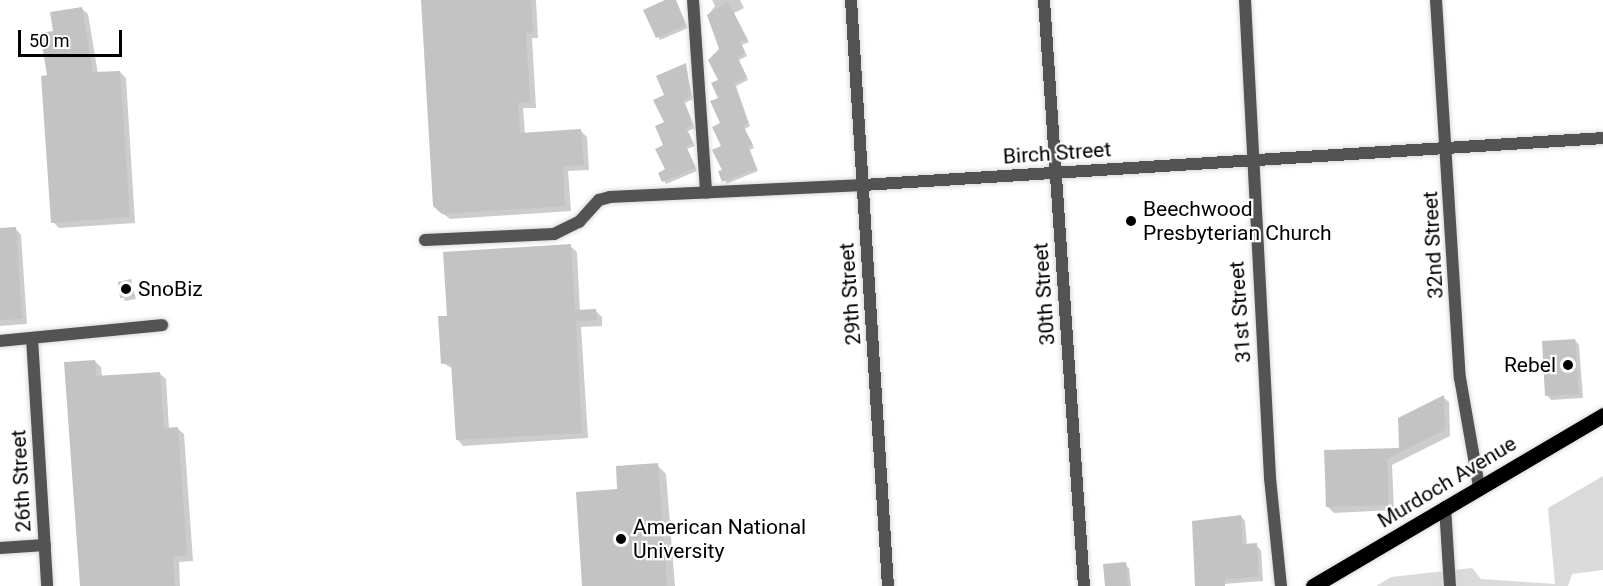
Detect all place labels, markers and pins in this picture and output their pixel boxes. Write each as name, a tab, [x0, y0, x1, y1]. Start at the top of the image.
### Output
place label: Beechwood Presbyterian Church	[1143, 196, 1332, 246]
marker: Beechwood Presbyterian Church	[1124, 214, 1138, 228]
place label: SnoBiz	[138, 276, 203, 302]
marker: SnoBiz	[119, 282, 133, 296]
place label: Rebel	[1504, 352, 1556, 378]
marker: Rebel	[1561, 358, 1575, 372]
place label: American National University	[633, 514, 806, 564]
marker: American National University	[614, 532, 628, 546]

